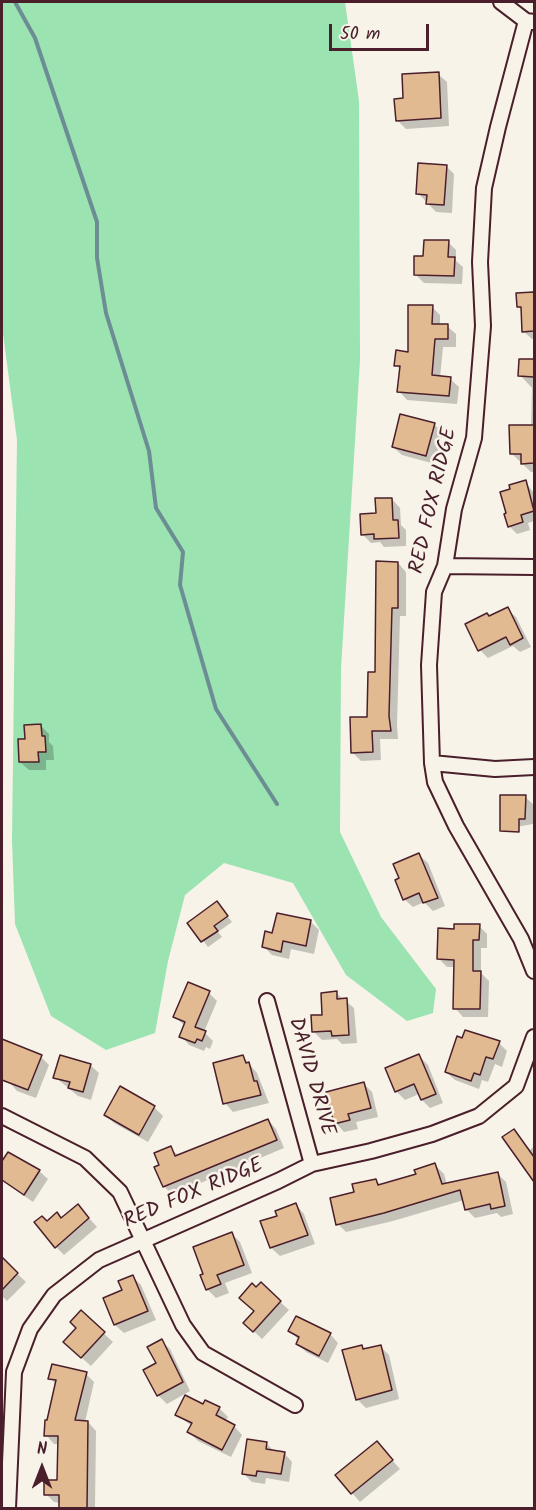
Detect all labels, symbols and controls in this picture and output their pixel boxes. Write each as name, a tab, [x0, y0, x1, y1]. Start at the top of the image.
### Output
scale bar	[332, 12, 432, 50]
text: 50 m	[340, 20, 380, 49]
street label: RED FOX RIDGE	[406, 425, 464, 577]
street label: DAVID DRIVE	[281, 1015, 339, 1139]
street label: RED FOX RIDGE	[120, 1154, 268, 1236]
text: N	[37, 1437, 47, 1462]
north arrow	[12, 1438, 72, 1498]

